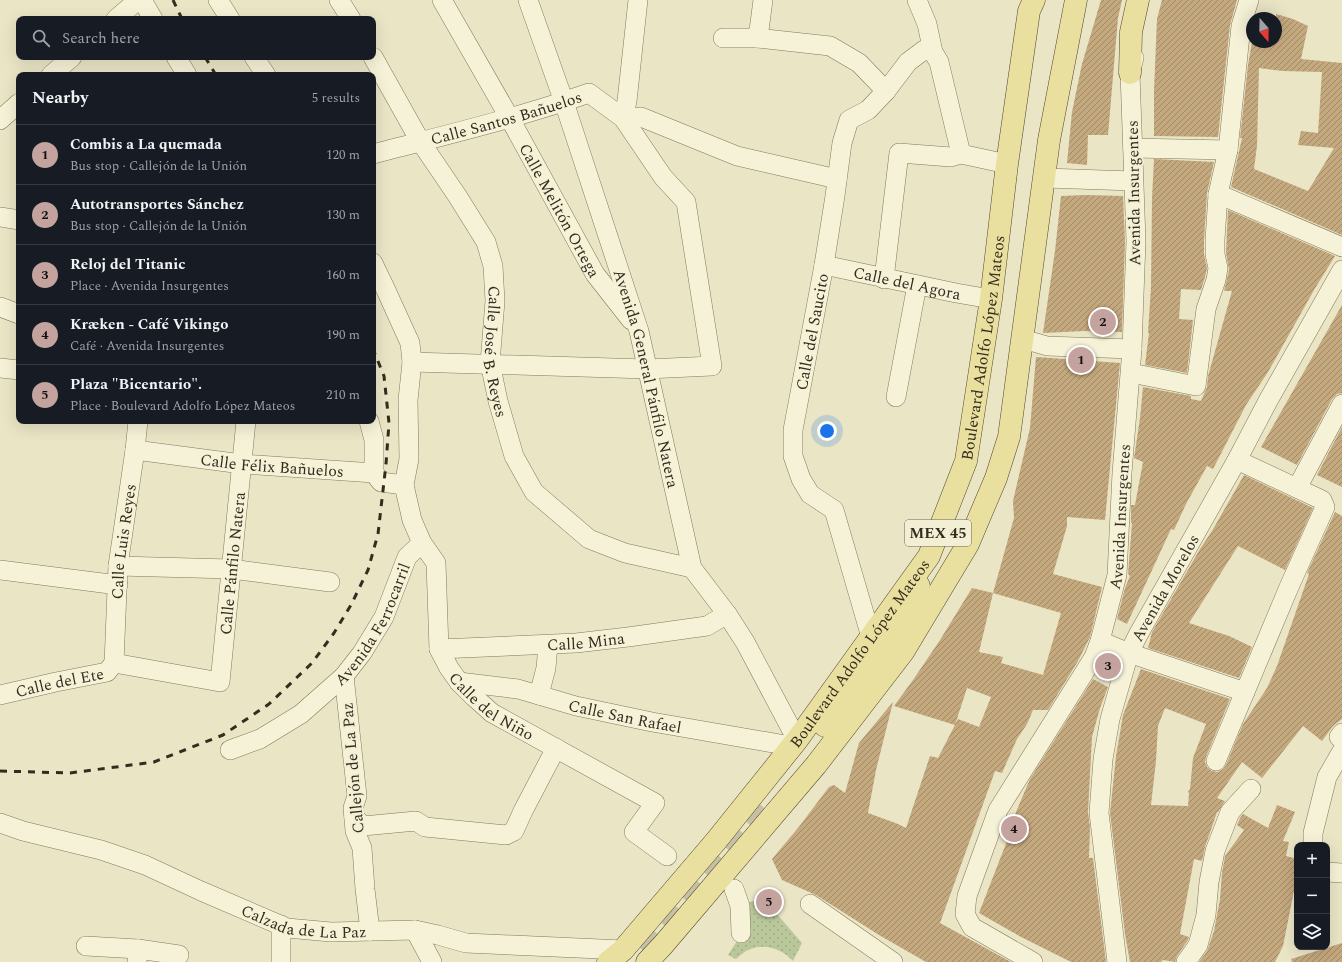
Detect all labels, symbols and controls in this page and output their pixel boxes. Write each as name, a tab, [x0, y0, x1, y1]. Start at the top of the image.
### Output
north arrow	[1246, 12, 1282, 48]
search box	[16, 16, 376, 60]
icon: search	[30, 27, 52, 49]
text: Search here	[62, 27, 140, 50]
text: Nearby	[32, 85, 88, 111]
street label: Calle Santos Bañuelos	[428, 85, 585, 152]
text: 5 results	[312, 88, 360, 108]
street label: Avenida Insurgentes	[1121, 120, 1147, 266]
text: Combis a La quemada	[70, 133, 222, 156]
street label: Calle Melitón Ortega	[513, 139, 606, 282]
text: 1	[41, 145, 49, 165]
text: 120 m	[326, 145, 360, 165]
text: Bus stop · Callejón de la Unión	[70, 156, 247, 176]
text: Autotransportes Sánchez	[70, 193, 244, 216]
text: 2	[41, 205, 49, 225]
text: 130 m	[326, 205, 360, 225]
text: Bus stop · Callejón de la Unión	[70, 216, 247, 236]
street label: Boulevard Adolfo López Mateos	[955, 234, 1011, 462]
text: Reloj del Titanic	[70, 253, 185, 276]
street label: Calle del Agora	[851, 261, 963, 307]
text: 3	[41, 265, 49, 285]
text: 160 m	[326, 265, 360, 285]
street label: Avenida General Pánfilo Natera	[607, 266, 685, 491]
street label: Calle del Saucito	[790, 271, 835, 392]
text: Place · Avenida Insurgentes	[70, 276, 229, 296]
street label: Calle José B. Reyes	[476, 285, 513, 420]
pin: 2	[1090, 307, 1116, 337]
text: Kræken - Café Vikingo	[70, 313, 228, 336]
text: 4	[41, 325, 49, 345]
text: 190 m	[326, 325, 360, 345]
text: Café · Avenida Insurgentes	[70, 336, 224, 356]
pin: 1	[1068, 345, 1094, 375]
text: Plaza "Bicentario".	[70, 373, 202, 396]
text: 5	[41, 385, 49, 405]
text: 210 m	[326, 385, 360, 405]
text: Place · Boulevard Adolfo López Mateos	[70, 396, 295, 416]
your location	[817, 421, 837, 441]
street label: Avenida Insurgentes	[1103, 443, 1137, 592]
street label: Calle Félix Bañuelos	[199, 448, 345, 484]
street label: Calle Luis Reyes	[106, 482, 143, 600]
street label: Calle Pánfilo Natera	[214, 491, 252, 636]
road number: MEX 45	[905, 520, 971, 546]
street label: Avenida Morelos	[1126, 530, 1206, 646]
street label: Boulevard Adolfo López Mateos	[784, 554, 936, 753]
street label: Avenida Ferrocarril	[330, 559, 417, 692]
street label: Calle Mina	[546, 626, 626, 657]
pin: 3	[1095, 651, 1121, 681]
street label: Calle del Ete	[13, 662, 106, 704]
street label: Calle del Niño	[443, 668, 538, 747]
street label: Calle San Rafael	[565, 693, 683, 740]
street label: Callejón de La Paz	[335, 701, 371, 834]
pin: 4	[1001, 814, 1027, 844]
map controls	[1294, 842, 1330, 950]
button: +	[1294, 842, 1330, 878]
button: −	[1294, 878, 1330, 914]
pin: 5	[756, 887, 782, 917]
street label: Calzada de La Paz	[237, 899, 367, 945]
button: layers	[1294, 914, 1330, 950]

